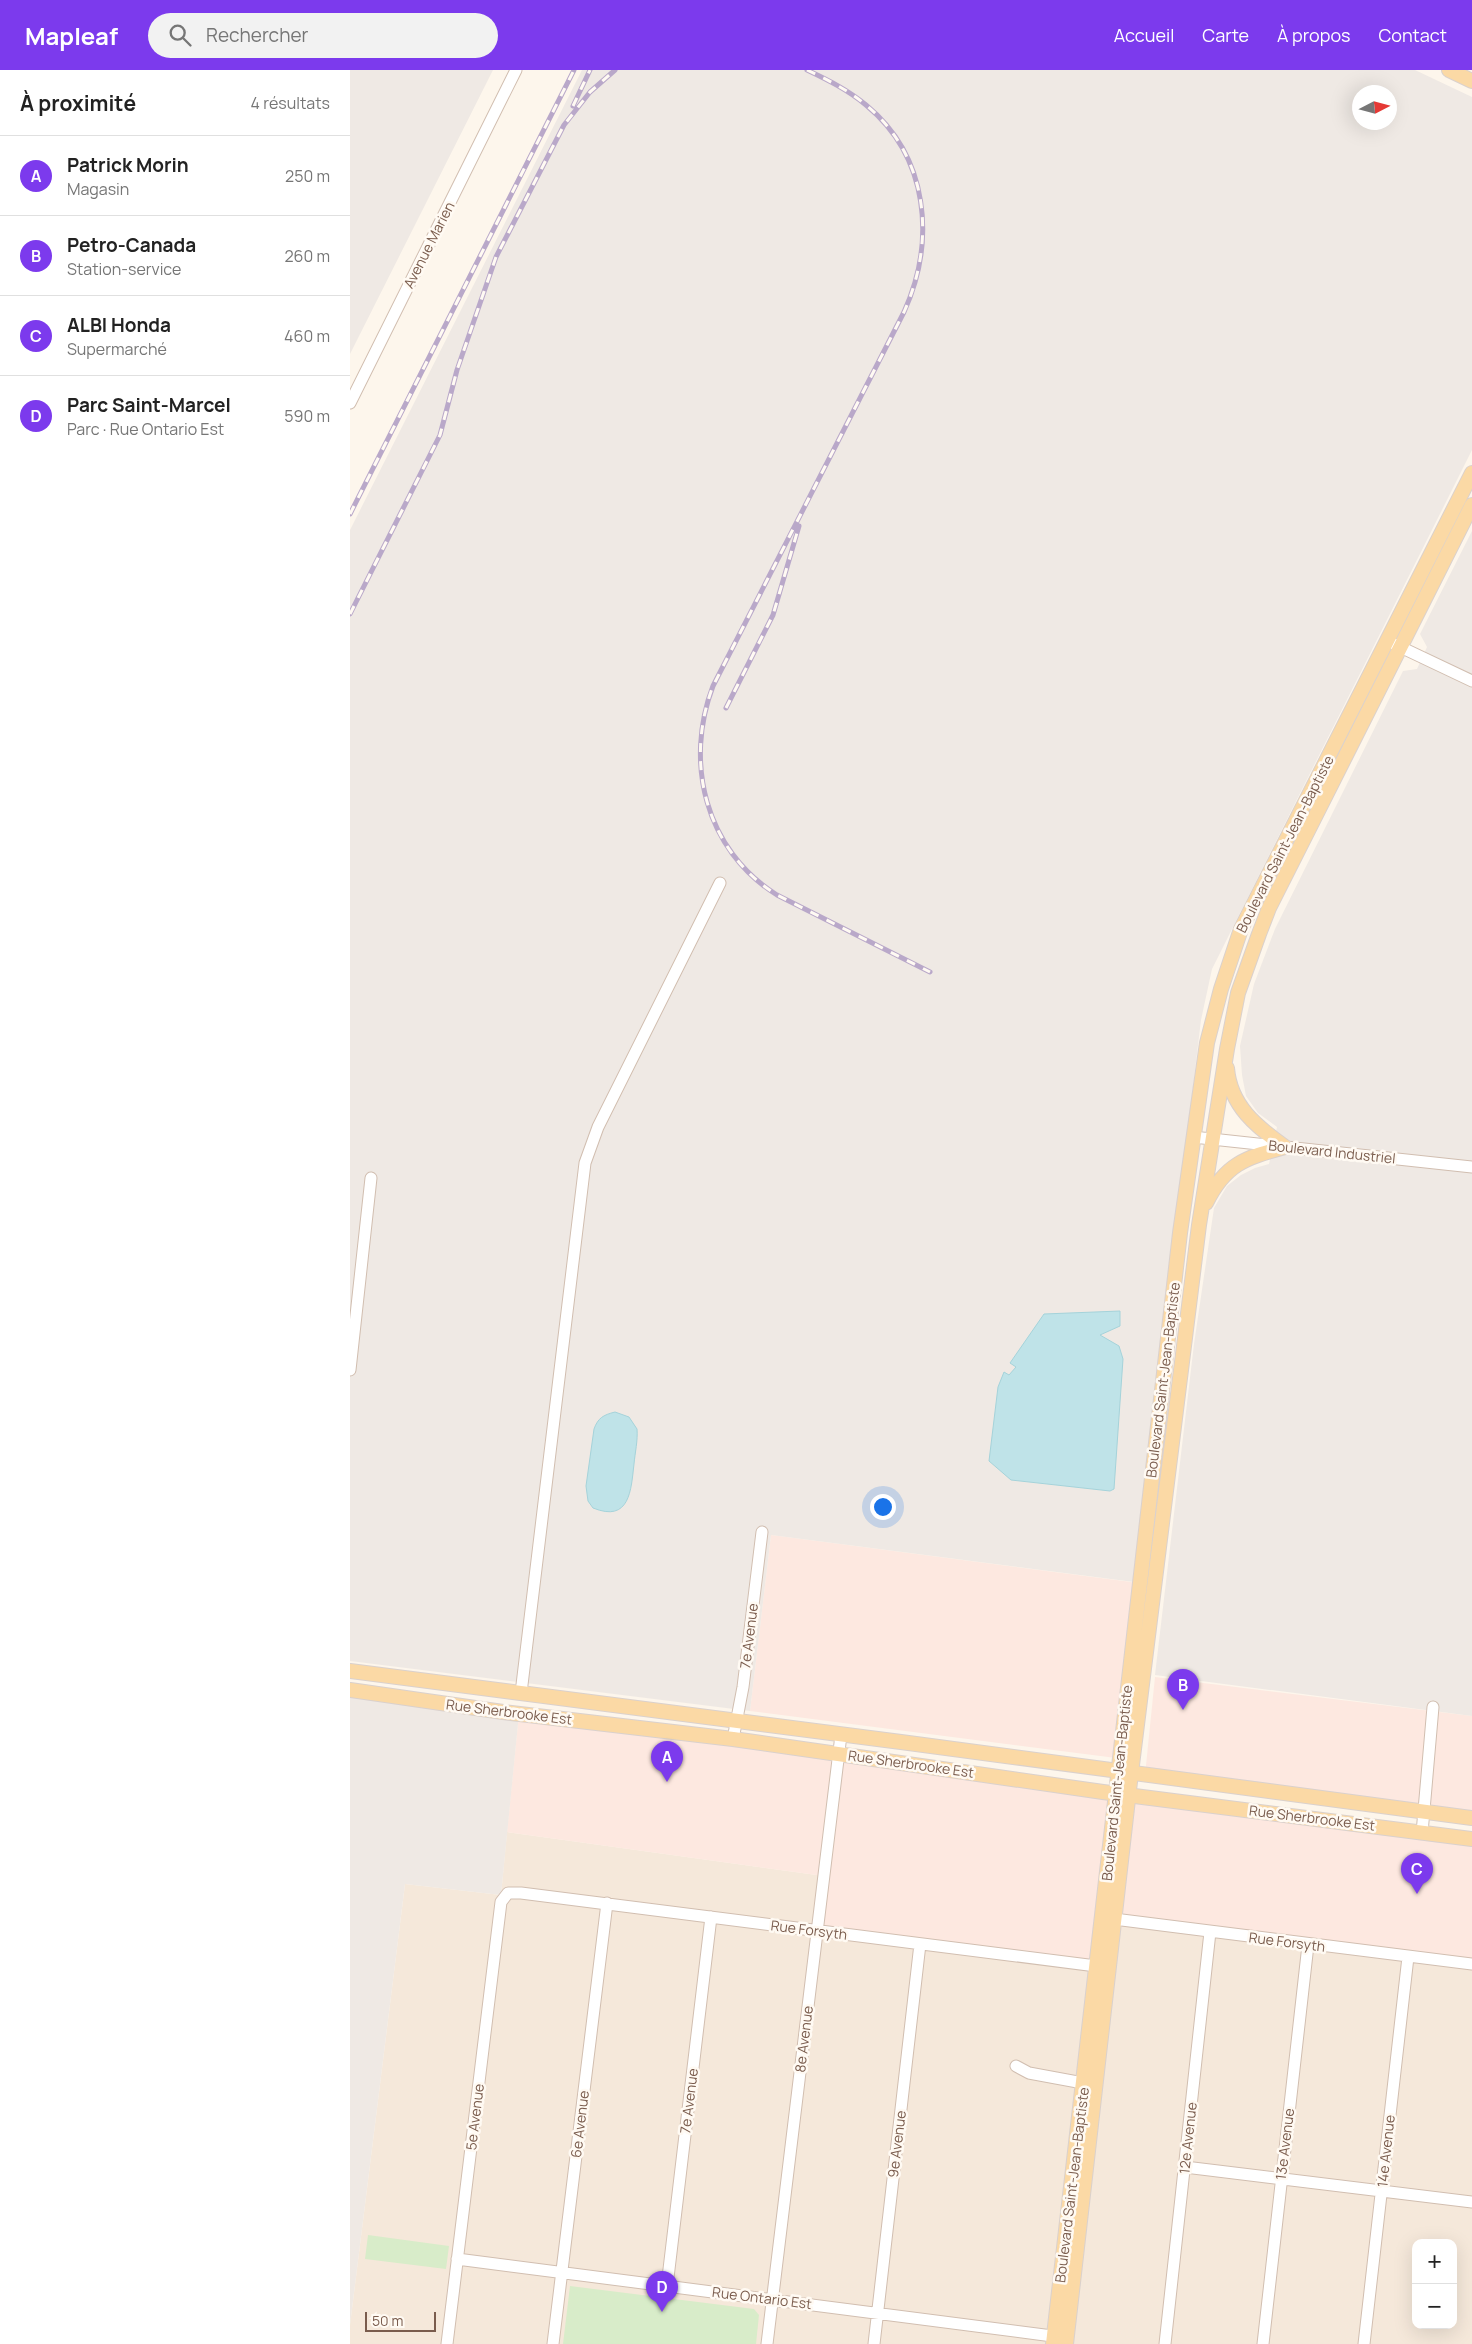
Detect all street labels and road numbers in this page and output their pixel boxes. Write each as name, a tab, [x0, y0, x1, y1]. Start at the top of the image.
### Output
street label: Avenue Marien	[399, 198, 459, 291]
street label: Boulevard Saint-Jean-Baptiste	[1231, 752, 1338, 936]
street label: Boulevard Industriel	[1268, 1135, 1397, 1168]
street label: Boulevard Saint-Jean-Baptiste	[1141, 1281, 1184, 1479]
street label: 7e Avenue	[735, 1602, 762, 1670]
street label: Boulevard Saint-Jean-Baptiste	[1097, 1684, 1136, 1882]
street label: Rue Sherbrooke Est	[445, 1694, 574, 1729]
street label: Rue Sherbrooke Est	[847, 1745, 976, 1782]
street label: Rue Sherbrooke Est	[1248, 1800, 1377, 1835]
street label: Rue Forsyth	[770, 1915, 848, 1944]
street label: Rue Forsyth	[1248, 1927, 1326, 1956]
street label: 8e Avenue	[790, 2005, 817, 2073]
street label: 7e Avenue	[675, 2067, 702, 2135]
street label: 5e Avenue	[461, 2083, 488, 2151]
street label: Boulevard Saint-Jean-Baptiste	[1050, 2086, 1093, 2284]
street label: 6e Avenue	[566, 2089, 593, 2159]
street label: 12e Avenue	[1174, 2101, 1201, 2175]
street label: 13e Avenue	[1271, 2107, 1298, 2181]
street label: 9e Avenue	[883, 2109, 910, 2179]
street label: 14e Avenue	[1372, 2114, 1399, 2188]
street label: Rue Ontario Est	[711, 2282, 813, 2313]

